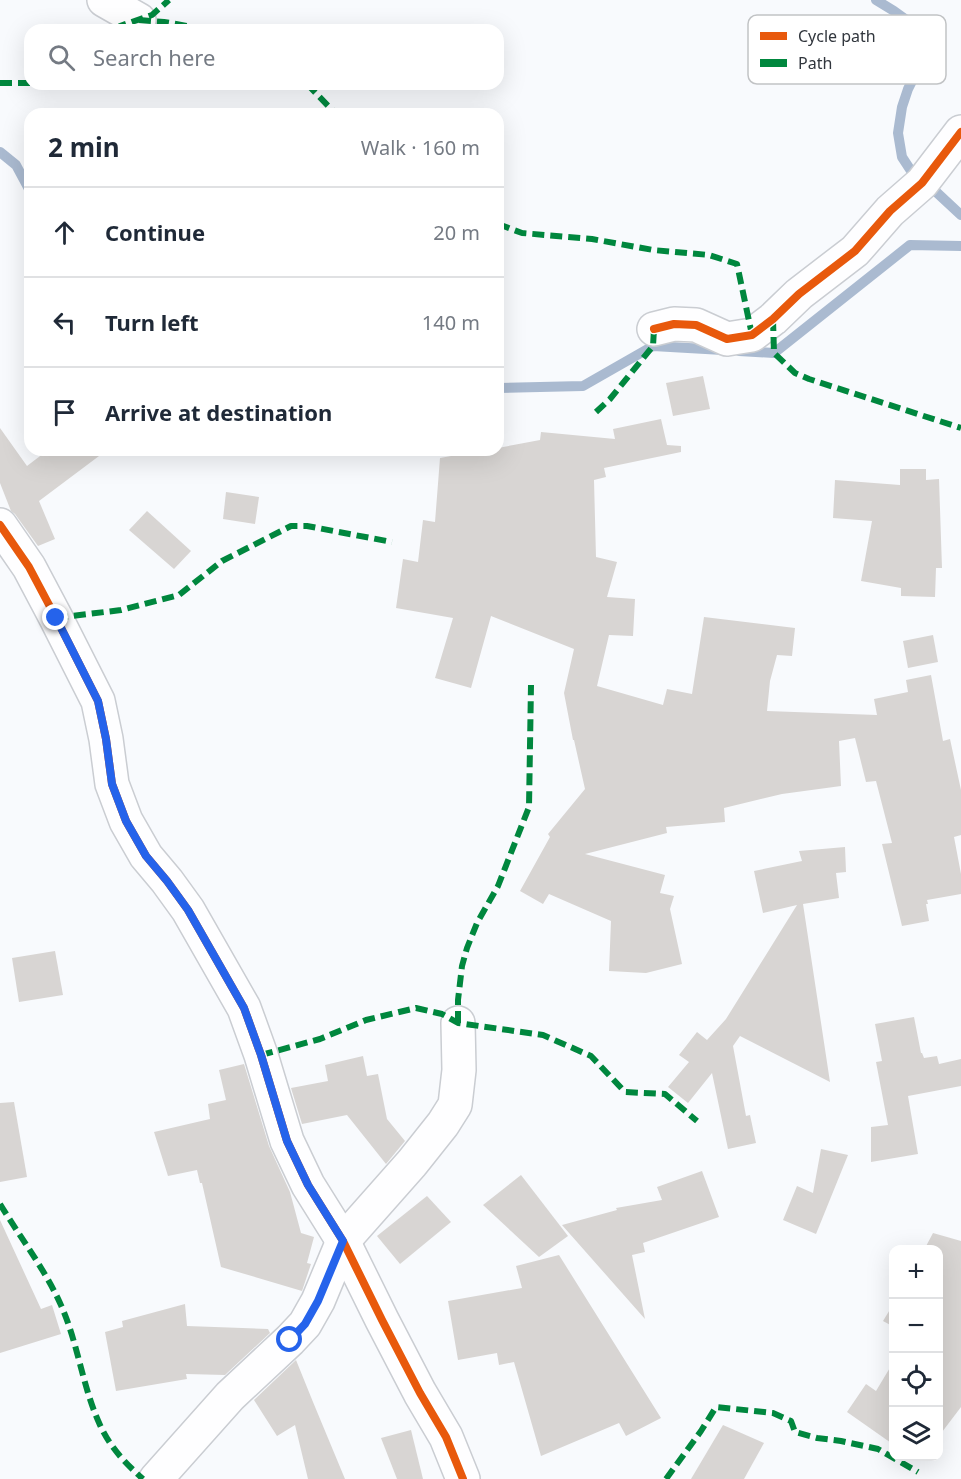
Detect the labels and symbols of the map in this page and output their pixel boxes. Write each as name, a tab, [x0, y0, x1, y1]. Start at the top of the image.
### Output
legend	[748, 15, 946, 84]
text: Cycle path	[798, 25, 876, 47]
text: Path	[798, 52, 832, 74]
route end	[42, 604, 68, 630]
route start	[276, 1326, 302, 1352]

